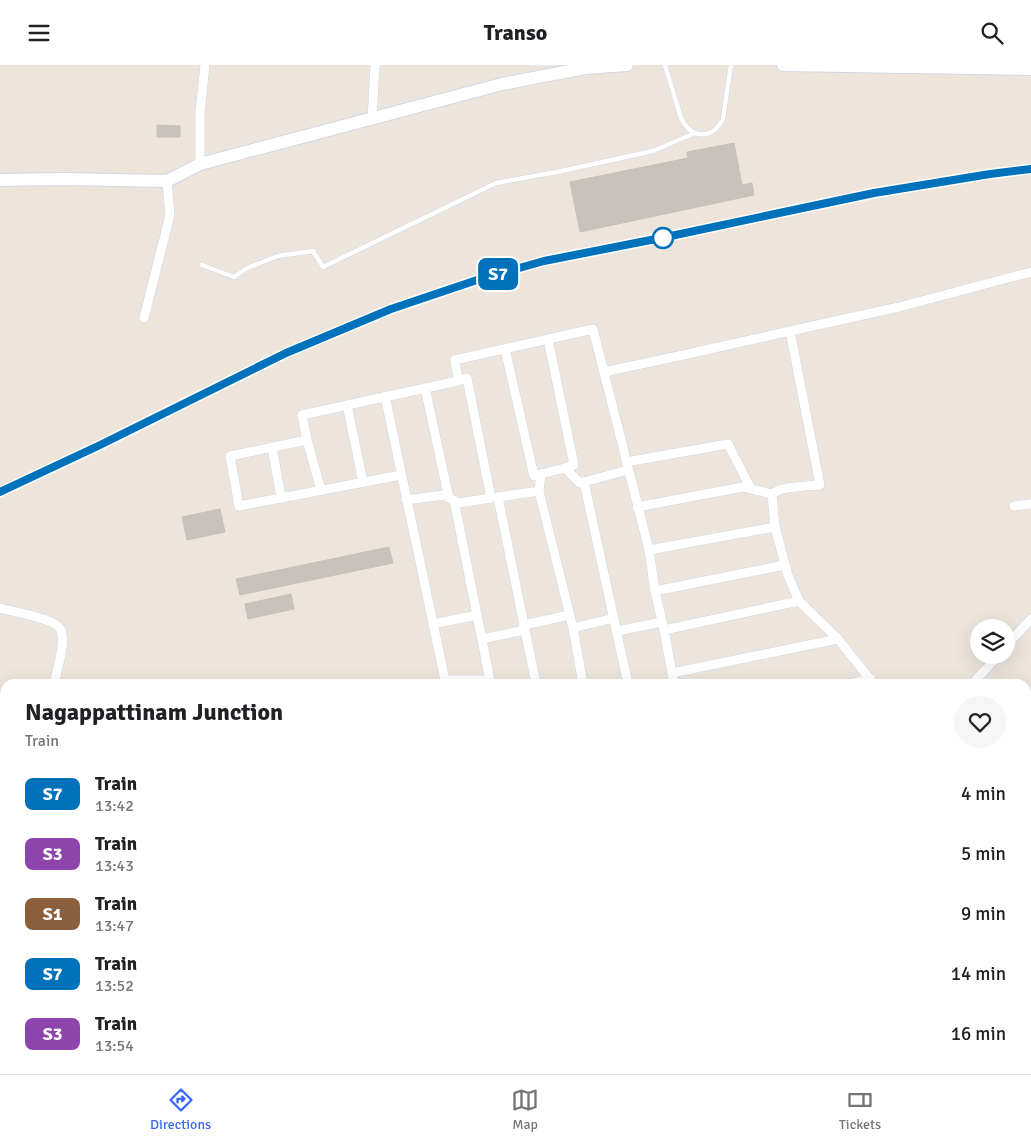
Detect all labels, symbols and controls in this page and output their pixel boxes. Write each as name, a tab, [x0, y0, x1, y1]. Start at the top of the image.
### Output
icon: menu	[25, 19, 53, 47]
text: Transo	[484, 19, 547, 46]
icon: search	[978, 19, 1006, 47]
unlabelled marker	[652, 227, 674, 249]
line badge: S7	[476, 258, 520, 290]
text: S7	[488, 263, 508, 285]
map controls	[970, 619, 1015, 664]
button: layers	[970, 619, 1015, 664]
button: heart	[954, 696, 1006, 748]
text: Nagappattinam Junction	[25, 697, 283, 727]
text: Train	[25, 731, 59, 751]
text: Train	[95, 772, 137, 796]
text: 4 min	[961, 782, 1006, 806]
text: S7	[43, 783, 62, 805]
text: 13:42	[95, 796, 134, 816]
text: Train	[95, 832, 137, 856]
text: 5 min	[961, 842, 1006, 866]
text: S3	[43, 843, 62, 865]
text: 13:43	[95, 856, 134, 876]
text: Train	[95, 892, 137, 916]
text: 9 min	[961, 902, 1006, 926]
text: S1	[43, 903, 62, 925]
text: 13:47	[95, 916, 134, 936]
text: Train	[95, 952, 137, 976]
text: 14 min	[951, 962, 1006, 986]
text: S7	[43, 963, 62, 985]
text: 13:52	[95, 976, 134, 996]
text: Train	[95, 1012, 137, 1036]
text: 16 min	[951, 1022, 1006, 1046]
text: S3	[43, 1023, 62, 1045]
text: 13:54	[95, 1036, 134, 1056]
tab: Directions	[150, 1086, 211, 1133]
tab: Map	[511, 1086, 539, 1133]
tab: Tickets	[839, 1086, 881, 1133]

